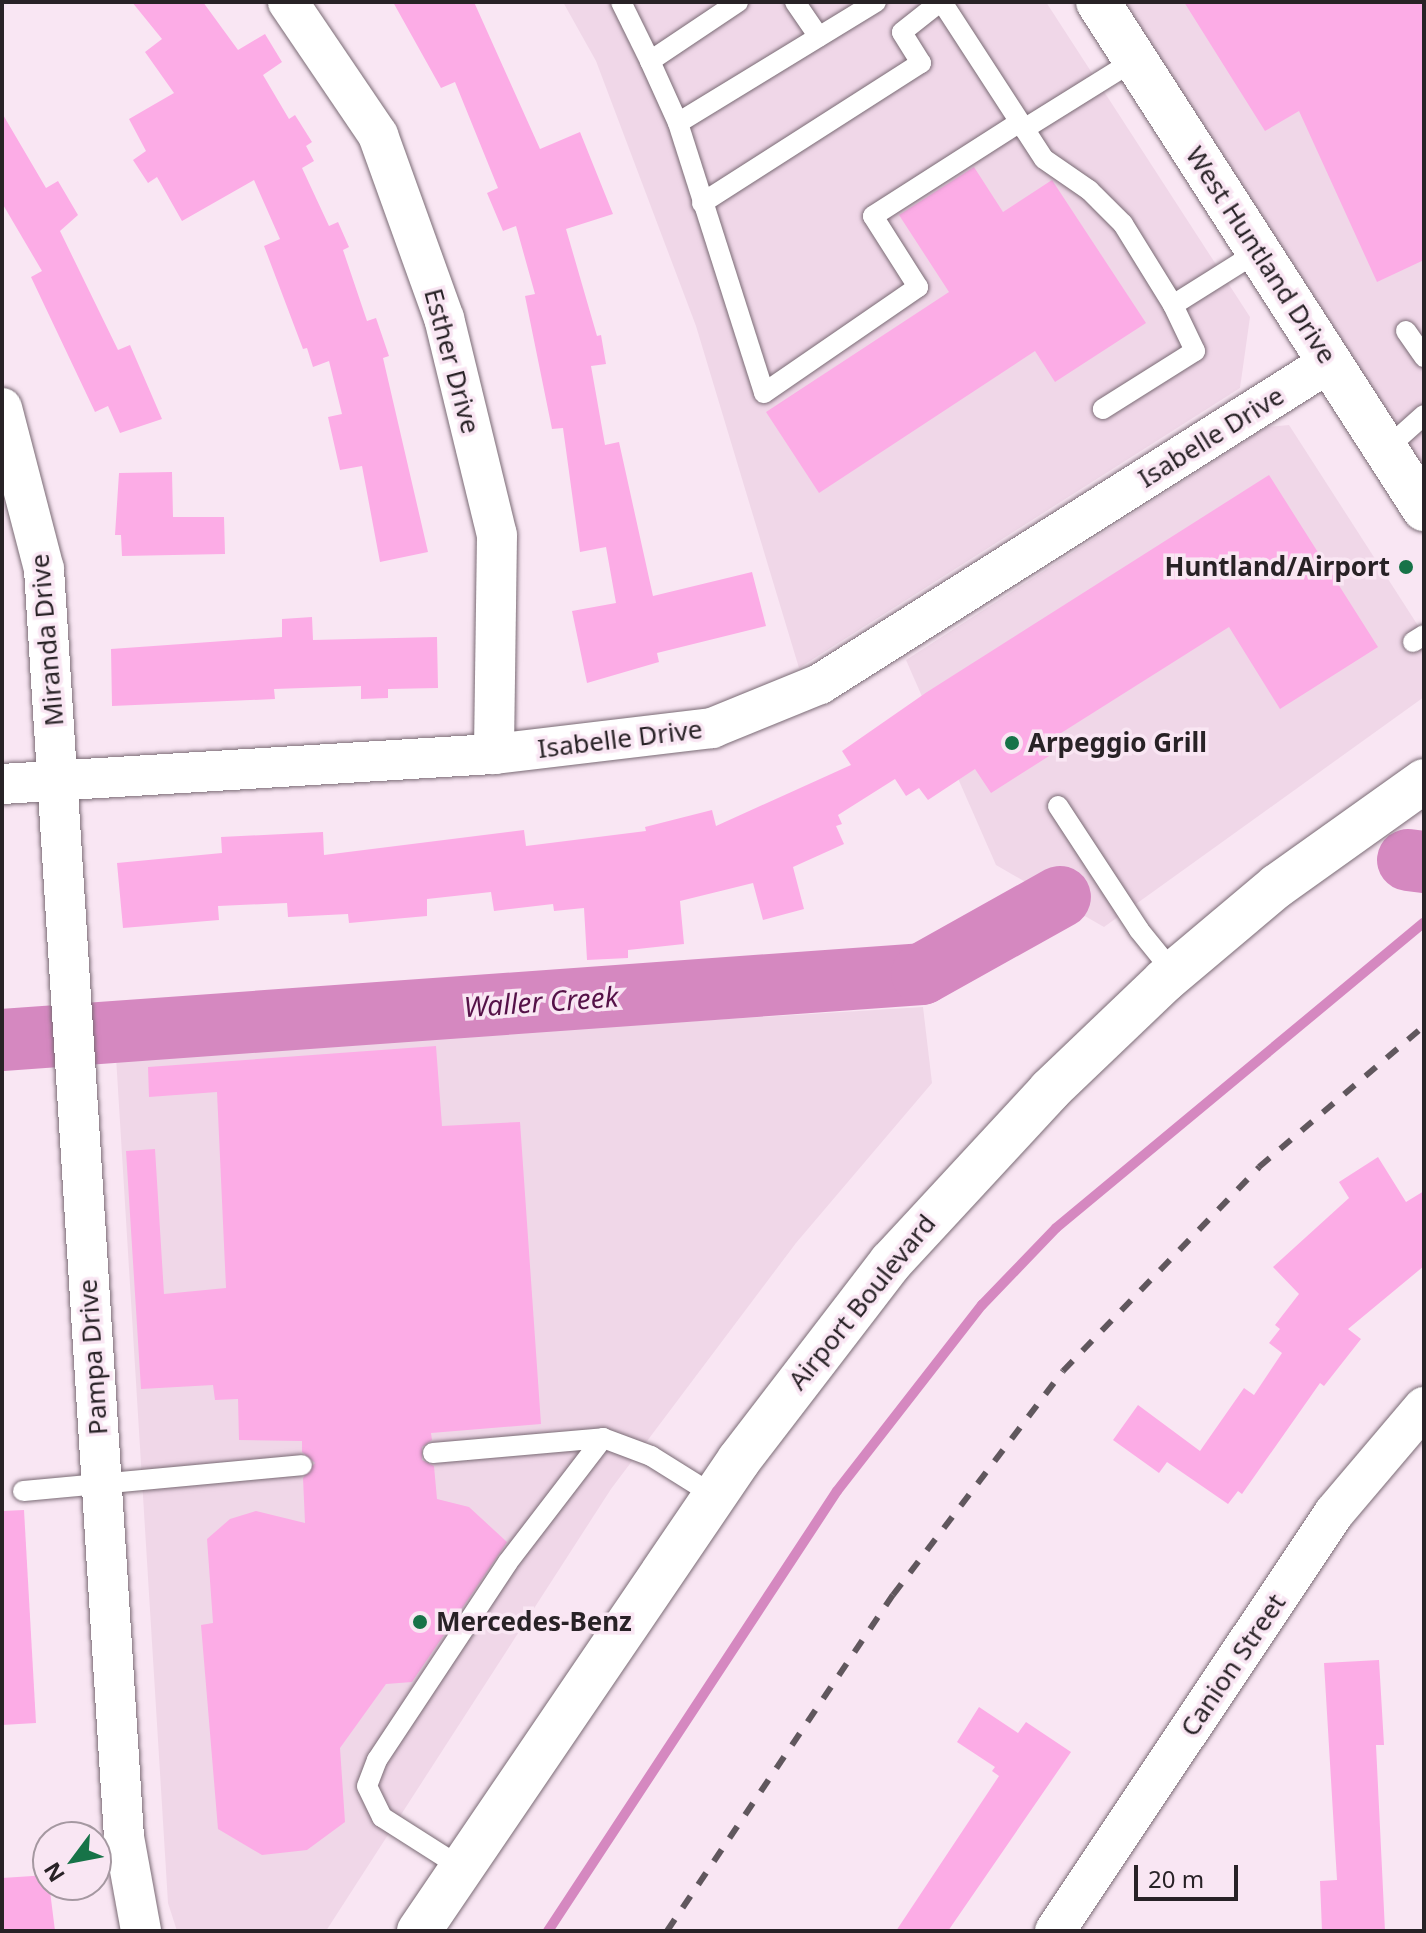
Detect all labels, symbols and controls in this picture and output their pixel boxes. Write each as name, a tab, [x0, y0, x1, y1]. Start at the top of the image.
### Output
street label: West Huntland Drive	[1179, 141, 1343, 369]
street label: Esther Drive	[418, 285, 486, 437]
street label: Isabelle Drive	[1132, 380, 1290, 494]
place label: Huntland/Airport	[1165, 551, 1390, 583]
street label: Miranda Drive	[24, 553, 70, 727]
marker: Huntland/Airport	[1397, 558, 1415, 576]
street label: Isabelle Drive	[536, 713, 704, 765]
place label: Arpeggio Grill	[1028, 727, 1207, 759]
marker: Arpeggio Grill	[1003, 734, 1021, 752]
water label: Waller Creek	[463, 979, 619, 1023]
street label: Airport Boulevard	[782, 1208, 942, 1396]
street label: Pampa Drive	[72, 1278, 114, 1436]
street label: Canion Street	[1174, 1588, 1292, 1742]
place label: Mercedes-Benz	[436, 1606, 632, 1638]
marker: Mercedes-Benz	[411, 1613, 429, 1631]
north arrow	[32, 1821, 112, 1901]
scale bar	[1138, 1849, 1242, 1899]
text: N	[36, 1857, 71, 1888]
text: 20 m	[1148, 1862, 1204, 1895]

